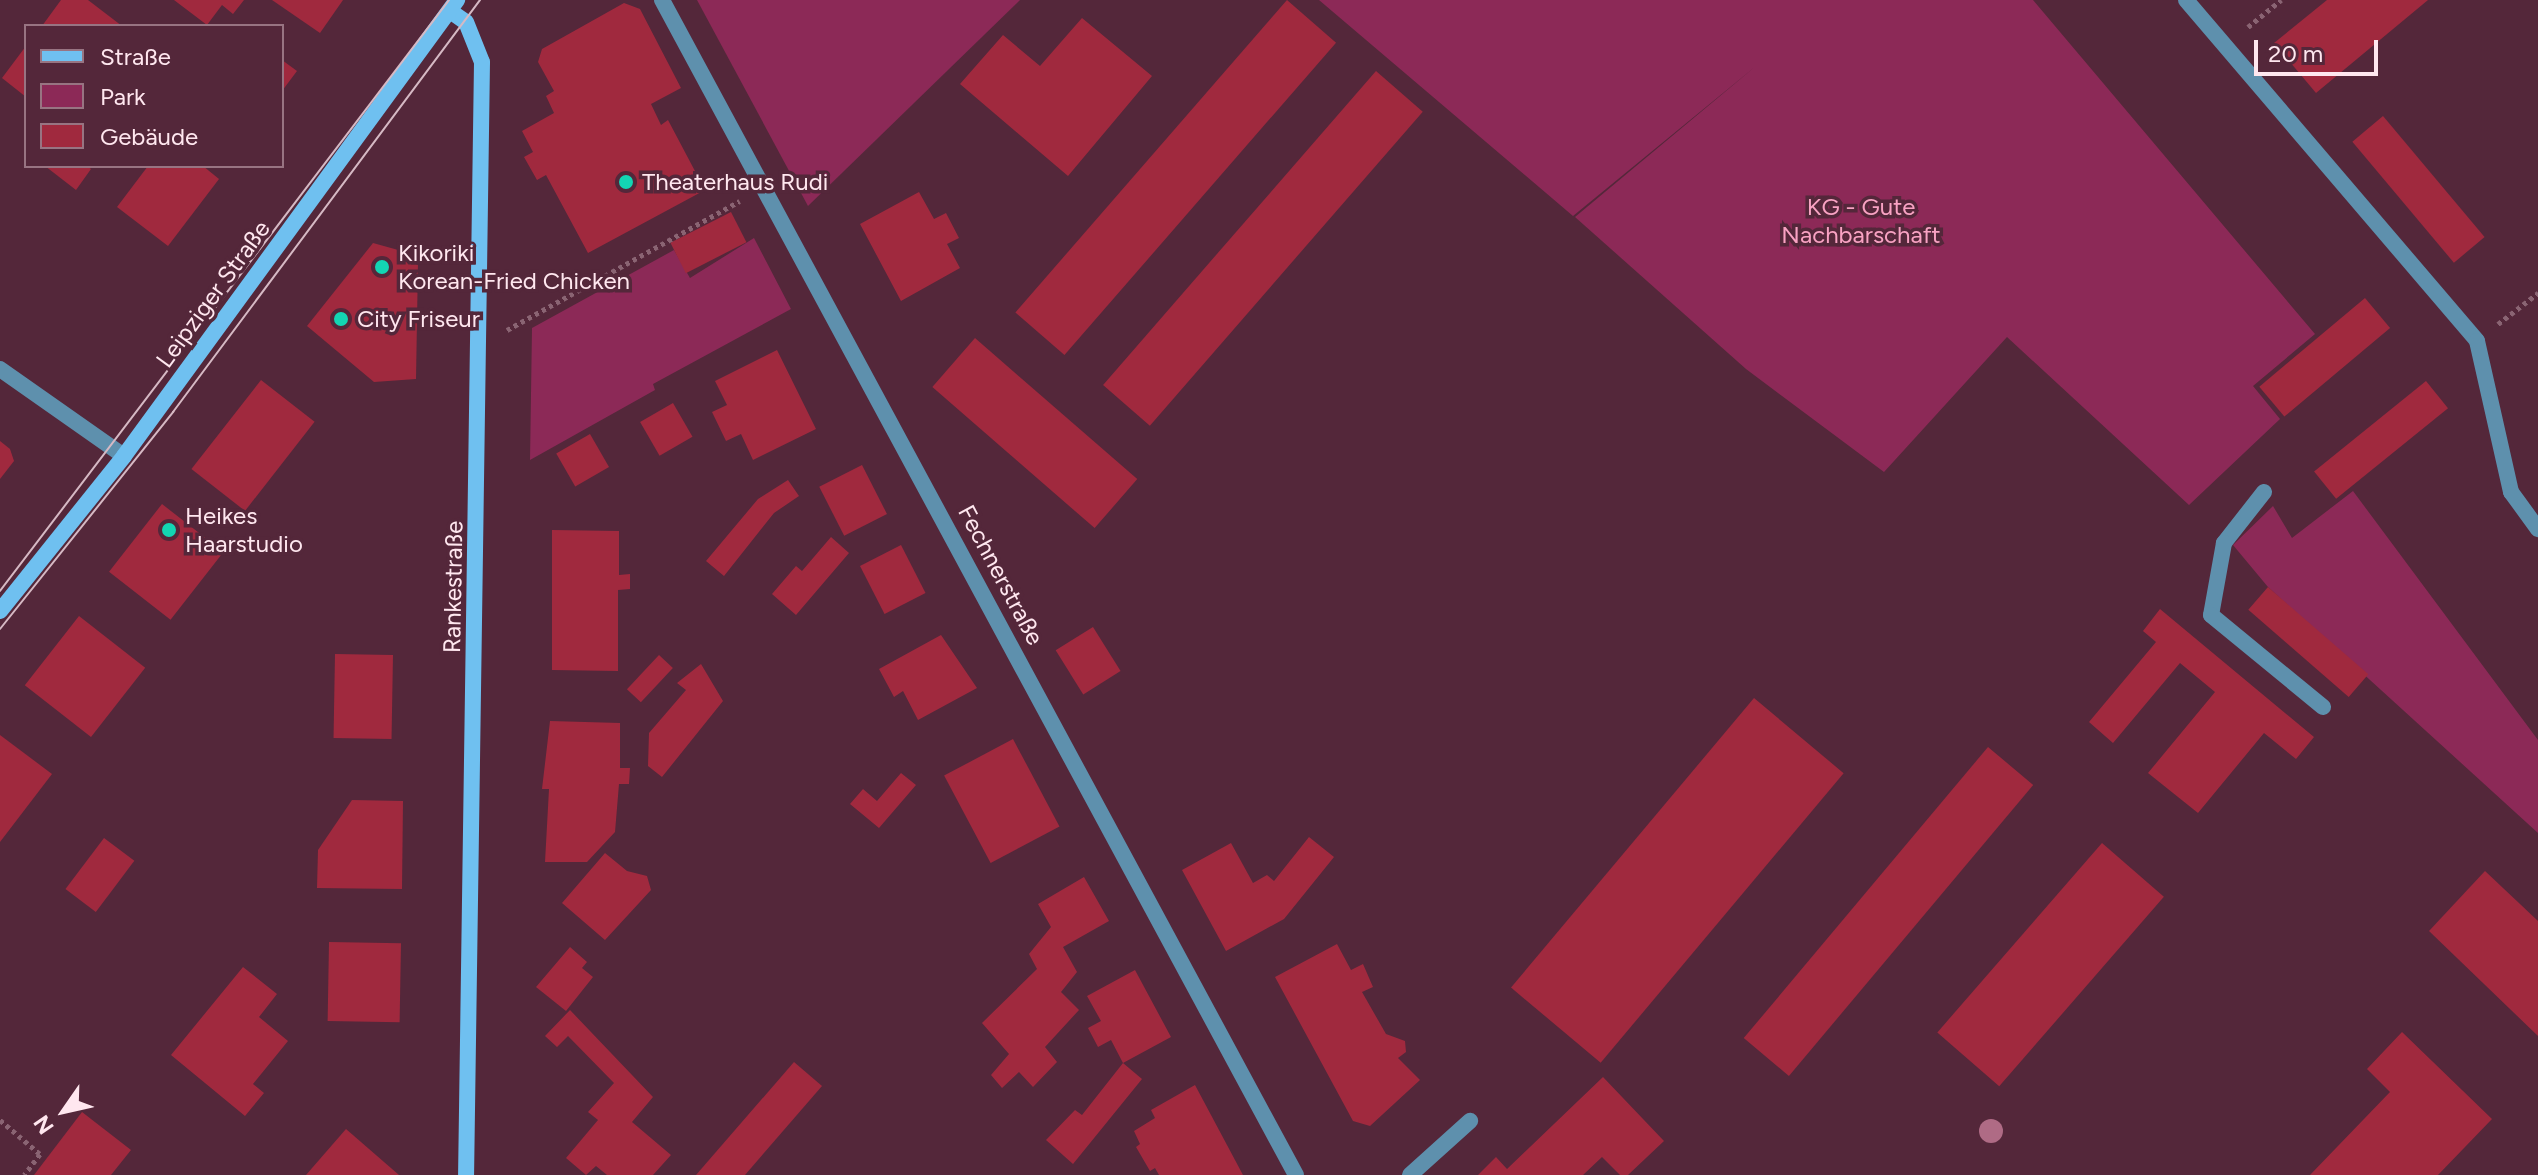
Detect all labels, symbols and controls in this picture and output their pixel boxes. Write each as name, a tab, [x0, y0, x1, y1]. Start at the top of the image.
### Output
legend	[24, 24, 284, 168]
scale bar	[2258, 24, 2382, 74]
text: 20 m	[2268, 39, 2323, 68]
text: Straße	[100, 42, 171, 71]
text: Park	[100, 82, 146, 111]
text: Gebäude	[100, 122, 198, 151]
place label: Theaterhaus Rudi	[642, 168, 828, 196]
marker: Theaterhaus Rudi	[617, 173, 635, 191]
park label: KG - Gute Nachbarschaft	[1781, 193, 1941, 249]
street label: Leipziger Straße	[150, 215, 276, 373]
place label: Kikoriki Korean-Fried Chicken	[398, 239, 630, 295]
marker: Kikoriki Korean-Fried Chicken	[373, 258, 391, 276]
place label: City Friseur	[357, 305, 480, 333]
marker: City Friseur	[332, 310, 350, 328]
street label: Fechnerstraße	[952, 500, 1050, 650]
place label: Heikes Haarstudio	[185, 502, 303, 558]
marker: Heikes Haarstudio	[160, 521, 178, 539]
street label: Rankestraße	[437, 521, 469, 653]
north arrow	[24, 1071, 104, 1151]
text: N	[28, 1110, 60, 1139]

